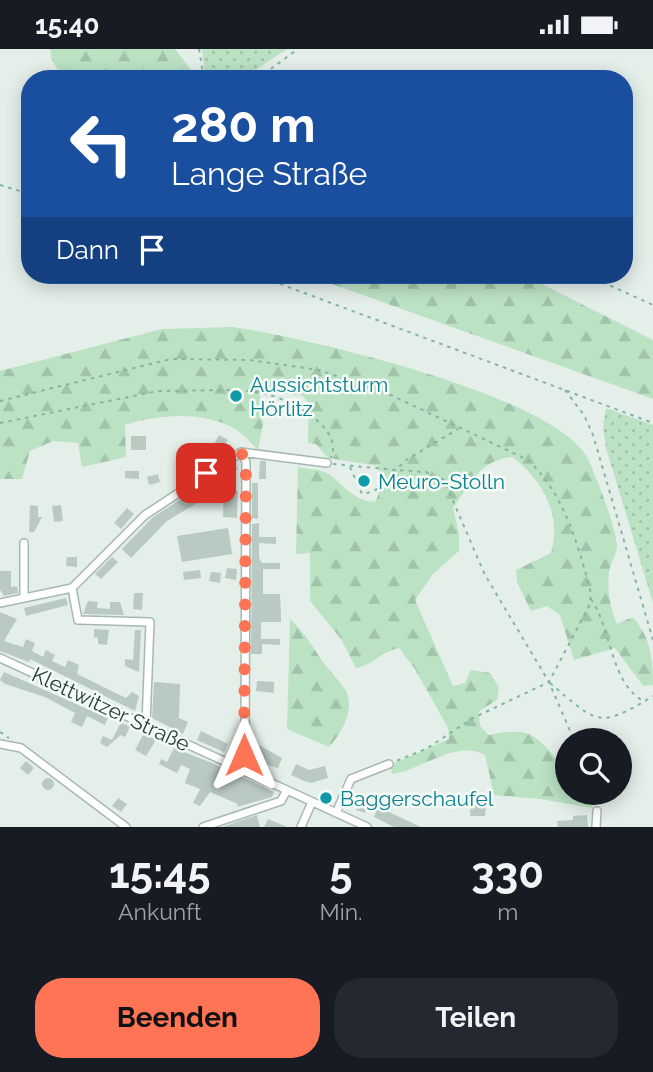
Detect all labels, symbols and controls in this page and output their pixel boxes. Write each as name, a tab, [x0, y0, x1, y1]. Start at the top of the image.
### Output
text: 15:40	[35, 10, 99, 40]
text: 280 m	[171, 96, 316, 153]
icon: left	[56, 98, 147, 189]
text: Lange Straße	[171, 155, 367, 192]
icon: arrive	[133, 231, 171, 269]
text: Dann	[56, 235, 119, 265]
place label: Aussichtsturm Hörlitz	[250, 372, 388, 421]
marker: Aussichtsturm Hörlitz	[228, 388, 244, 404]
pin	[176, 443, 236, 503]
icon: arrive	[187, 454, 225, 492]
place label: Meuro-Stolln	[378, 469, 505, 494]
marker: Meuro-Stolln	[356, 473, 372, 489]
street label: Klettwitzer Straße	[28, 662, 194, 756]
position arrow	[207, 718, 281, 792]
map controls	[555, 728, 632, 805]
button: search	[555, 728, 632, 805]
place label: Baggerschaufel	[340, 786, 494, 811]
marker: Baggerschaufel	[318, 790, 334, 806]
text: 15:45	[109, 849, 211, 898]
text: 5	[329, 849, 353, 898]
text: 330	[471, 849, 544, 898]
text: Ankunft	[118, 898, 201, 925]
text: Min.	[319, 898, 362, 925]
text: m	[497, 898, 518, 925]
button: Beenden	[35, 978, 320, 1058]
button: Teilen	[334, 978, 618, 1058]

